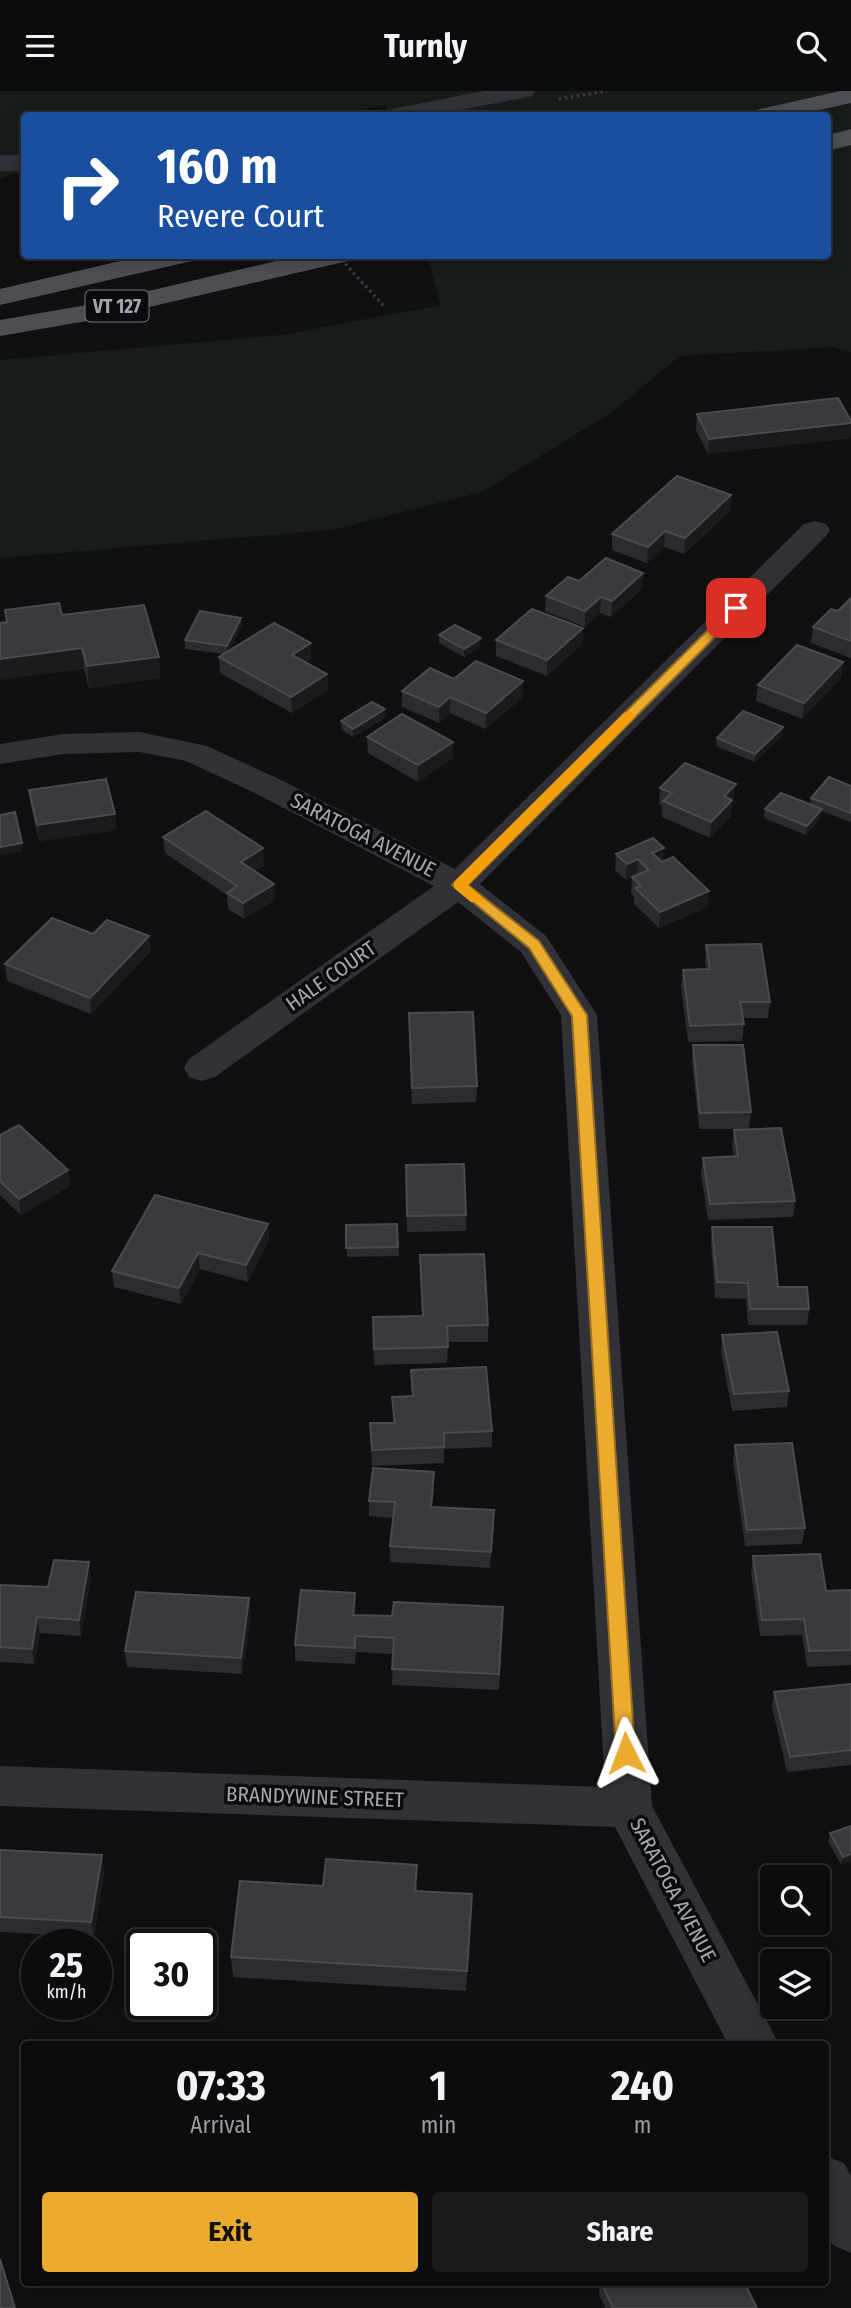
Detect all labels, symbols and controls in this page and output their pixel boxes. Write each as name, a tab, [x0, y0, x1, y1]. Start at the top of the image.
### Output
icon: menu	[21, 27, 59, 65]
text: Turnly	[384, 27, 467, 65]
icon: search	[792, 27, 830, 65]
text: 160 m	[157, 137, 278, 196]
icon: right	[42, 140, 133, 231]
text: Revere Court	[157, 197, 324, 235]
road number: VT 127	[86, 291, 148, 321]
pin	[706, 578, 766, 638]
icon: arrive	[717, 589, 755, 627]
street label: SARATOGA AVENUE	[286, 787, 440, 883]
street label: HALE COURT	[281, 935, 381, 1017]
position arrow	[589, 1716, 663, 1790]
street label: BRANDYWINE STREET	[226, 1781, 405, 1813]
street label: SARATOGA AVENUE	[624, 1814, 722, 1967]
map controls	[760, 1865, 830, 2019]
button: search	[760, 1865, 830, 1935]
speed limit sign: 30	[126, 1929, 217, 2020]
text: 25	[50, 1944, 83, 1986]
button: layers	[760, 1949, 830, 2019]
text: km/h	[46, 1981, 87, 2003]
text: 07:33	[176, 2061, 266, 2111]
text: 1	[430, 2061, 447, 2111]
text: 240	[611, 2061, 674, 2111]
text: Arrival	[190, 2111, 251, 2139]
text: min	[421, 2111, 456, 2139]
text: m	[634, 2111, 651, 2139]
button: Exit	[42, 2192, 418, 2272]
button: Share	[432, 2192, 808, 2272]

